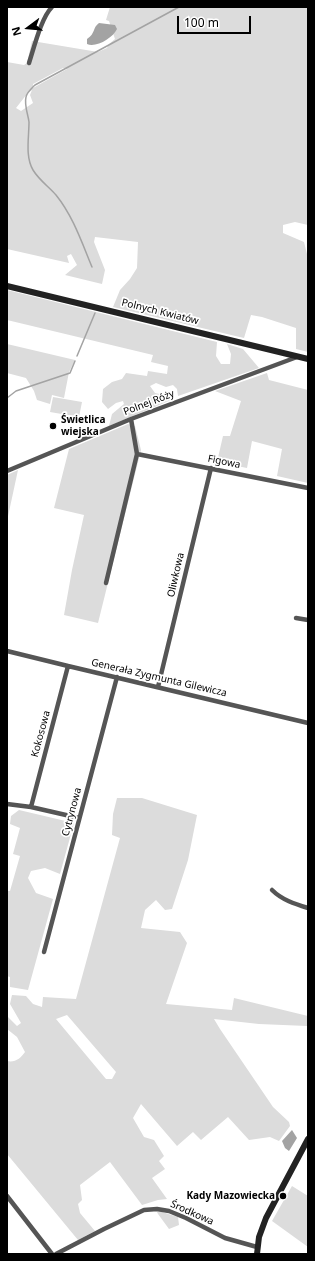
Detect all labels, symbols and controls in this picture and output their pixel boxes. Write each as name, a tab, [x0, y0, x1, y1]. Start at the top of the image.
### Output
north arrow	[8, 8, 48, 48]
scale bar	[179, 8, 253, 34]
text: 100 m	[184, 14, 219, 31]
text: N	[8, 25, 24, 38]
street label: Polnych Kwiatów	[120, 297, 200, 327]
street label: Polnej Róży	[122, 388, 176, 418]
place label: Świetlica wiejska	[61, 414, 105, 438]
marker: Świetlica wiejska	[48, 421, 58, 431]
street label: Figowa	[207, 453, 241, 471]
street label: Oliwkowa	[165, 551, 187, 599]
street label: Generała Zygmunta Gilewicza	[90, 657, 228, 699]
street label: Kokosowa	[29, 709, 53, 759]
street label: Cytrynowa	[60, 786, 84, 838]
place label: Kady Mazowiecka	[186, 1190, 275, 1202]
marker: Kady Mazowiecka	[278, 1191, 288, 1201]
street label: Środkowa	[168, 1198, 216, 1228]

